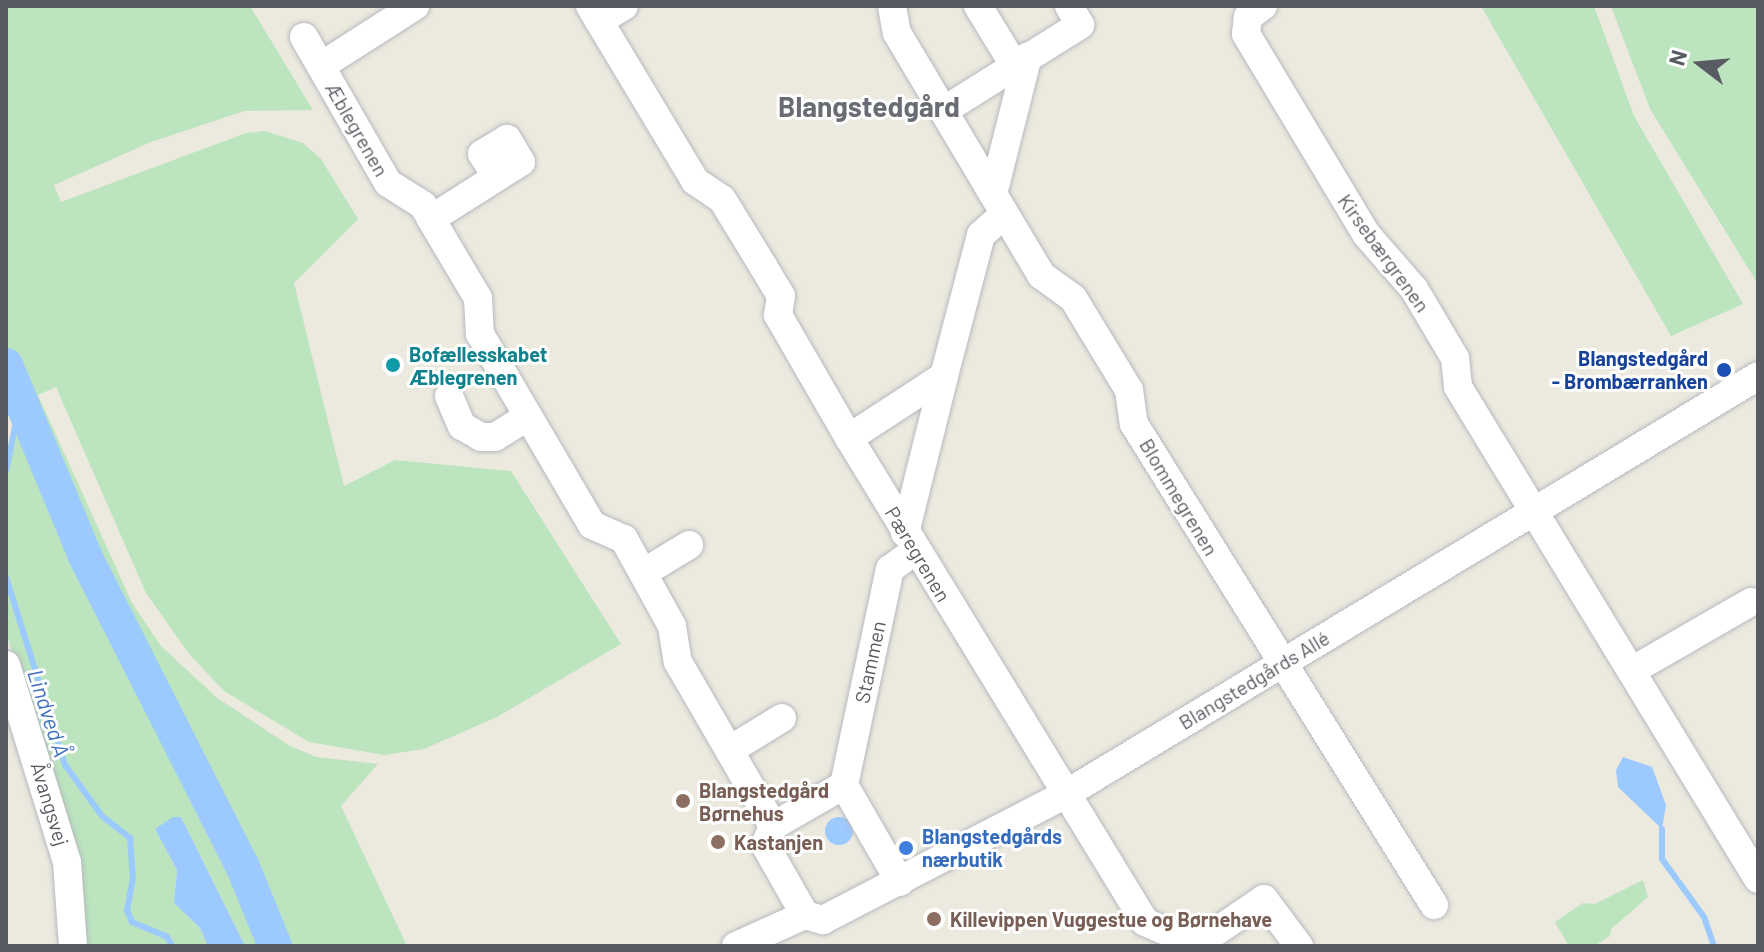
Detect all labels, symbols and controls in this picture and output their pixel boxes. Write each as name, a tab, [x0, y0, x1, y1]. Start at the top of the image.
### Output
north arrow	[1660, 24, 1740, 104]
text: N	[1662, 47, 1691, 68]
street label: Æblegrenen	[320, 77, 394, 181]
district label: Blangstedgård	[778, 89, 960, 123]
street label: Kirsebærgrenen	[1333, 189, 1435, 317]
place label: Bofællesskabet Æblegrenen	[409, 342, 547, 389]
place label: Blangstedgård - Brombærranken	[1552, 346, 1708, 393]
marker: Bofællesskabet Æblegrenen	[384, 356, 402, 374]
marker: Blangstedgård - Brombærranken	[1715, 361, 1733, 379]
street label: Blommegrenen	[1135, 434, 1223, 560]
street label: Pæregrenen	[880, 502, 956, 606]
street label: Stammen	[850, 619, 890, 705]
street label: Blangstedgårds Allé	[1174, 626, 1334, 734]
water label: Lindved Å	[22, 666, 76, 760]
street label: Åvangsvej	[26, 759, 74, 849]
place label: Blangstedgård Børnehus	[699, 778, 829, 825]
marker: Blangstedgård Børnehus	[674, 792, 692, 810]
place label: Blangstedgårds nærbutik	[922, 824, 1062, 871]
place label: Kastanjen	[734, 830, 823, 854]
marker: Kastanjen	[709, 833, 727, 851]
marker: Blangstedgårds nærbutik	[897, 839, 915, 857]
place label: Killevippen Vuggestue og Børnehave	[950, 907, 1272, 931]
marker: Killevippen Vuggestue og Børnehave	[925, 910, 943, 928]

